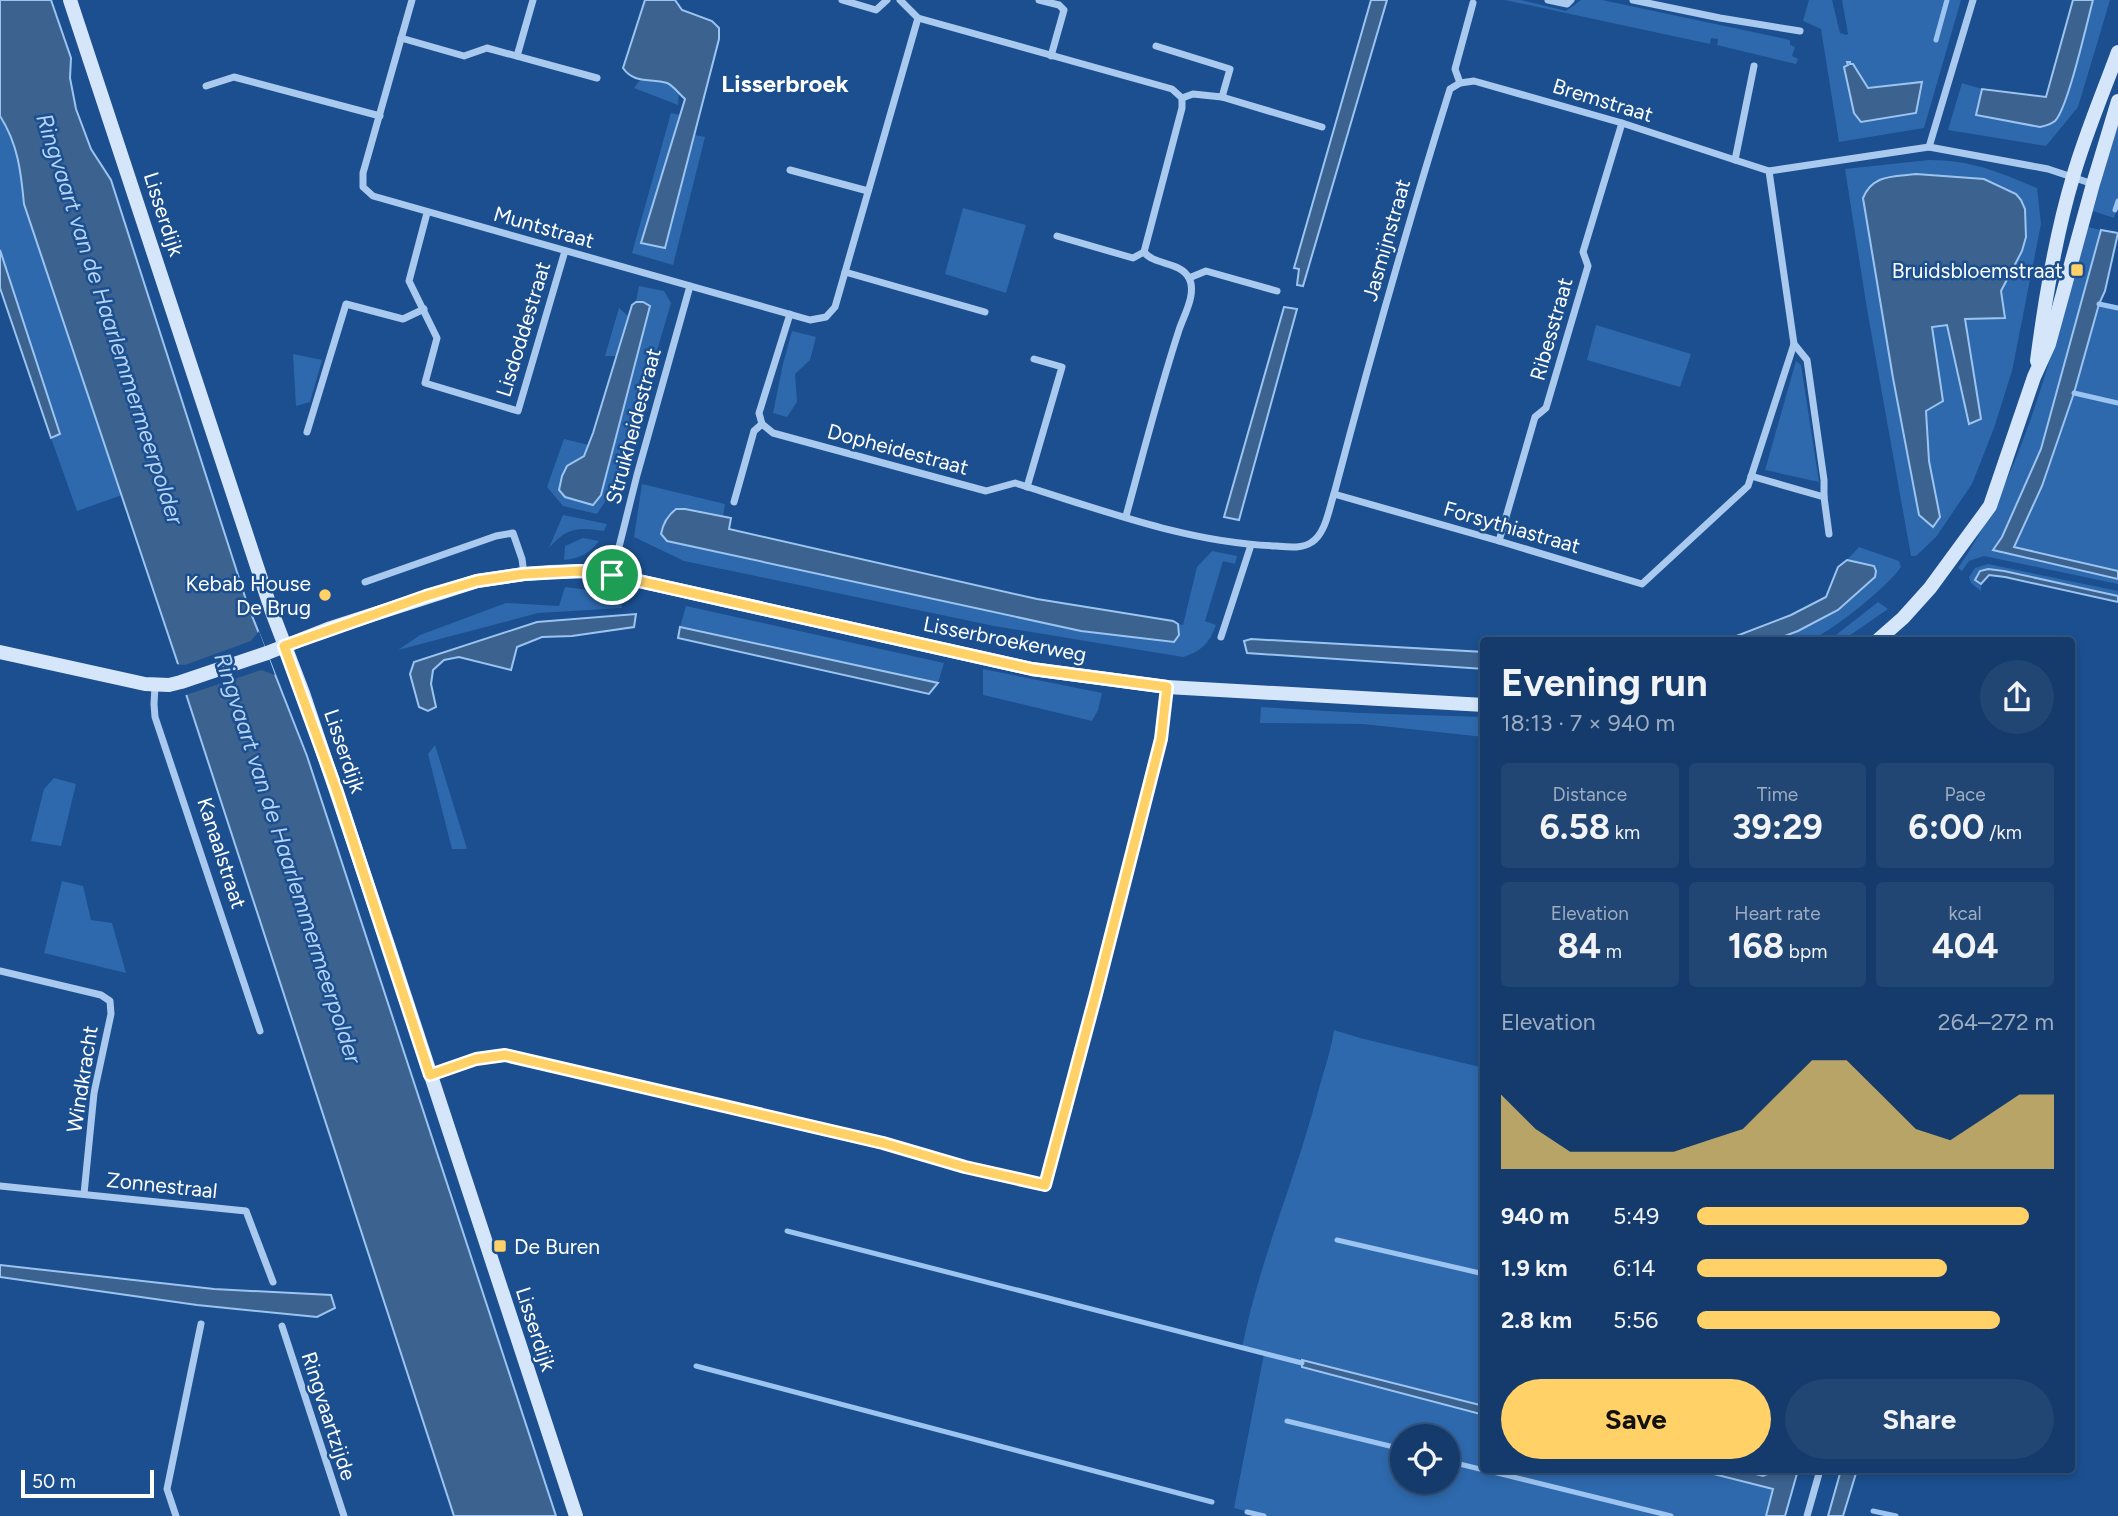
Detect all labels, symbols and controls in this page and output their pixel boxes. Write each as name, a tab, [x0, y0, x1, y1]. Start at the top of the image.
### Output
district label: Lisserbroek	[721, 69, 849, 98]
street label: Bremstraat	[1550, 73, 1656, 127]
water label: Ringvaart van de Haarlemmermeerpolder	[30, 110, 190, 529]
street label: Lisserdijk	[139, 169, 190, 260]
street label: Jasmijnstraat	[1357, 176, 1415, 304]
street label: Muntstraat	[491, 201, 597, 253]
street label: Lisdoddestraat	[491, 258, 555, 400]
place label: Bruidsbloemstraat	[1892, 258, 2063, 283]
marker: Bruidsbloemstraat	[2069, 262, 2085, 278]
street label: Ribesstraat	[1524, 275, 1578, 383]
street label: Struikheidestraat	[600, 345, 666, 507]
street label: Dopheidestraat	[825, 418, 971, 480]
street label: Forsythiastraat	[1441, 496, 1583, 558]
pin	[582, 545, 642, 605]
icon: arrive	[593, 556, 631, 594]
place label: Kebab House De Brug	[185, 571, 311, 620]
marker: Kebab House De Brug	[317, 587, 333, 603]
street label: Lisserbroekerweg	[921, 611, 1089, 667]
water label: Ringvaart van de Haarlemmermeerpolder	[208, 649, 368, 1068]
text: Evening run	[1501, 660, 1708, 706]
button: share	[1980, 660, 2054, 734]
street label: Lisserdijk	[319, 706, 371, 797]
text: 18:13 · 7 × 940 m	[1501, 709, 1675, 737]
text: Distance	[1553, 783, 1627, 806]
text: Time	[1757, 783, 1798, 806]
text: Pace	[1945, 783, 1986, 806]
street label: Kanaalstraat	[192, 794, 252, 912]
text: 6.58	[1539, 806, 1610, 848]
text: 39:29	[1732, 806, 1823, 848]
text: 6:00	[1908, 806, 1985, 848]
text: km	[1610, 821, 1640, 844]
text: /km	[1985, 821, 2022, 844]
text: Elevation	[1551, 902, 1629, 925]
text: Heart rate	[1734, 902, 1821, 925]
text: kcal	[1949, 902, 1982, 925]
text: 84	[1558, 925, 1601, 967]
text: 168	[1728, 925, 1784, 967]
text: 404	[1932, 925, 1999, 967]
text: m	[1601, 940, 1622, 963]
text: bpm	[1784, 940, 1827, 963]
text: Elevation	[1501, 1008, 1596, 1036]
text: 264–272 m	[1938, 1008, 2054, 1036]
street label: Windkracht	[61, 1024, 103, 1134]
street label: Zonnestraal	[105, 1167, 219, 1203]
text: 940 m	[1501, 1202, 1569, 1230]
text: 5:49	[1613, 1202, 1659, 1230]
place label: De Buren	[514, 1234, 600, 1259]
marker: De Buren	[492, 1238, 508, 1254]
text: 1.9 km	[1501, 1254, 1568, 1282]
text: 6:14	[1613, 1254, 1656, 1282]
street label: Lisserdijk	[511, 1284, 562, 1375]
text: 2.8 km	[1501, 1306, 1572, 1334]
text: 5:56	[1613, 1306, 1658, 1334]
street label: Ringvaartzijde	[296, 1349, 362, 1483]
button: Save	[1501, 1379, 1771, 1459]
button: Share	[1785, 1379, 2054, 1459]
map controls	[1390, 1424, 1460, 1494]
button: locate	[1390, 1424, 1460, 1494]
scale bar	[21, 1467, 154, 1499]
text: 50 m	[32, 1470, 76, 1493]

